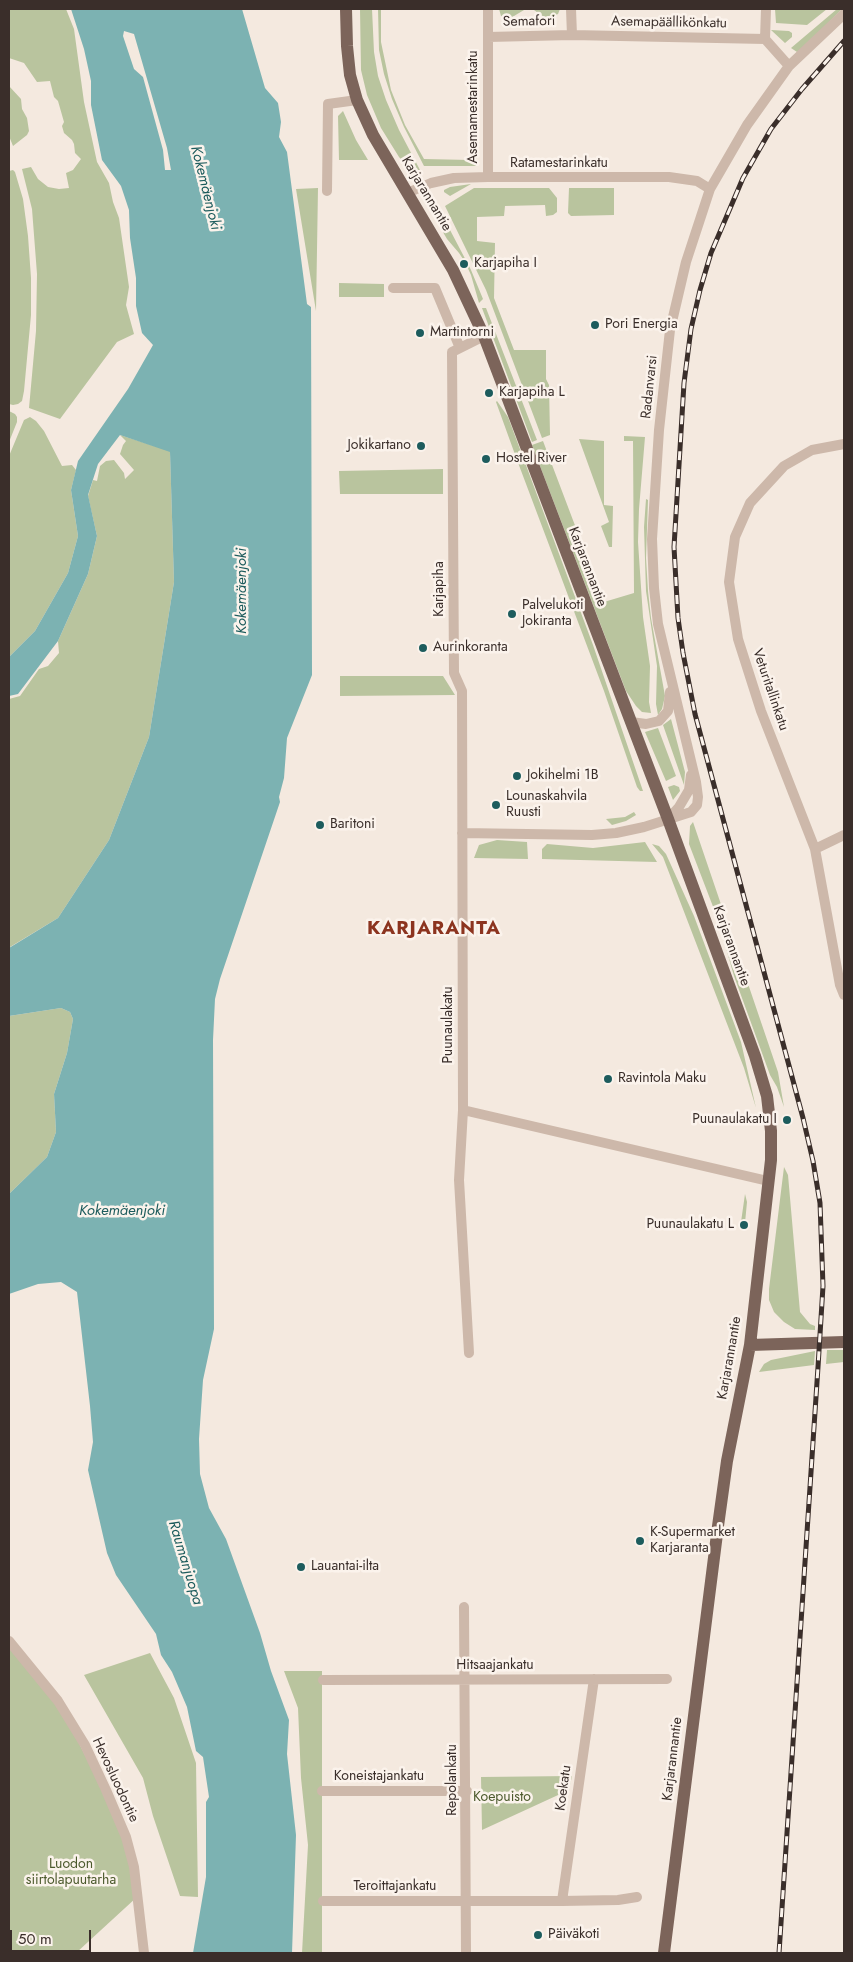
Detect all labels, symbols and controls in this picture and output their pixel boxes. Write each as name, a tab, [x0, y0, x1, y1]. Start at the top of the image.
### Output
street label: Semafori	[503, 13, 555, 31]
street label: Asemapäällikönkatu	[611, 14, 727, 32]
street label: Asemamestarinkatu	[466, 50, 482, 164]
water label: Kokemäenjoki	[186, 144, 224, 232]
street label: Karjarannantie	[397, 154, 455, 234]
street label: Ratamestarinkatu	[510, 156, 608, 172]
place label: Karjapiha I	[474, 256, 537, 272]
marker: Karjapiha I	[458, 258, 470, 270]
place label: Pori Energia	[605, 317, 678, 333]
marker: Pori Energia	[589, 319, 601, 331]
place label: Martintorni	[430, 325, 494, 341]
marker: Martintorni	[414, 327, 426, 339]
street label: Radanvarsi	[638, 355, 662, 419]
place label: Karjapiha L	[499, 385, 565, 401]
marker: Karjapiha L	[483, 387, 495, 399]
place label: Jokikartano	[347, 438, 411, 454]
marker: Jokikartano	[415, 440, 427, 452]
place label: Hostel River	[496, 451, 567, 467]
marker: Hostel River	[480, 453, 492, 465]
street label: Karjarannantie	[564, 525, 610, 609]
water label: Kokemäenjoki	[233, 548, 251, 634]
street label: Karjapiha	[432, 561, 448, 617]
place label: Palvelukoti Jokiranta	[522, 598, 584, 630]
marker: Palvelukoti Jokiranta	[506, 608, 518, 620]
place label: Aurinkoranta	[433, 640, 508, 656]
marker: Aurinkoranta	[417, 642, 429, 654]
street label: Veturitallinkatu	[748, 647, 792, 733]
place label: Jokihelmi 1B	[527, 768, 598, 784]
marker: Jokihelmi 1B	[511, 770, 523, 782]
place label: Lounaskahvila Ruusti	[506, 789, 587, 822]
marker: Lounaskahvila Ruusti	[490, 799, 502, 811]
place label: Baritoni	[330, 817, 375, 833]
marker: Baritoni	[314, 819, 326, 831]
street label: Karjarannantie	[709, 904, 753, 988]
district label: KARJARANTA	[366, 918, 502, 940]
street label: Puunaulakatu	[441, 986, 457, 1064]
place label: Ravintola Maku	[618, 1071, 706, 1087]
marker: Ravintola Maku	[602, 1073, 614, 1085]
place label: Puunaulakatu I	[692, 1112, 777, 1128]
marker: Puunaulakatu I	[781, 1114, 793, 1126]
water label: Kokemäenjoki	[79, 1202, 165, 1220]
place label: Puunaulakatu L	[646, 1217, 734, 1233]
marker: Puunaulakatu L	[738, 1219, 750, 1231]
street label: Karjarannantie	[714, 1315, 746, 1401]
water label: Raumanjuopa	[164, 1519, 206, 1607]
place label: K-Supermarket Karjaranta	[650, 1525, 735, 1558]
marker: K-Supermarket Karjaranta	[634, 1535, 646, 1547]
place label: Lauantai-ilta	[311, 1559, 379, 1575]
marker: Lauantai-ilta	[295, 1561, 307, 1573]
street label: Hitsaajankatu	[456, 1658, 534, 1674]
street label: Karjarannantie	[660, 1716, 686, 1802]
street label: Hevosluodontie	[88, 1735, 142, 1825]
street label: Repolankatu	[445, 1744, 461, 1816]
street label: Koekatu	[552, 1764, 576, 1812]
street label: Koneistajankatu	[334, 1769, 424, 1785]
park label: Koepuisto	[473, 1790, 531, 1806]
park label: Luodon siirtolapuutarha	[26, 1857, 116, 1890]
street label: Teroittajankatu	[354, 1879, 436, 1895]
scale bar	[12, 1920, 94, 1952]
place label: Päiväkoti	[548, 1927, 600, 1943]
text: 50 m	[18, 1928, 52, 1950]
marker: Päiväkoti	[532, 1929, 544, 1941]

